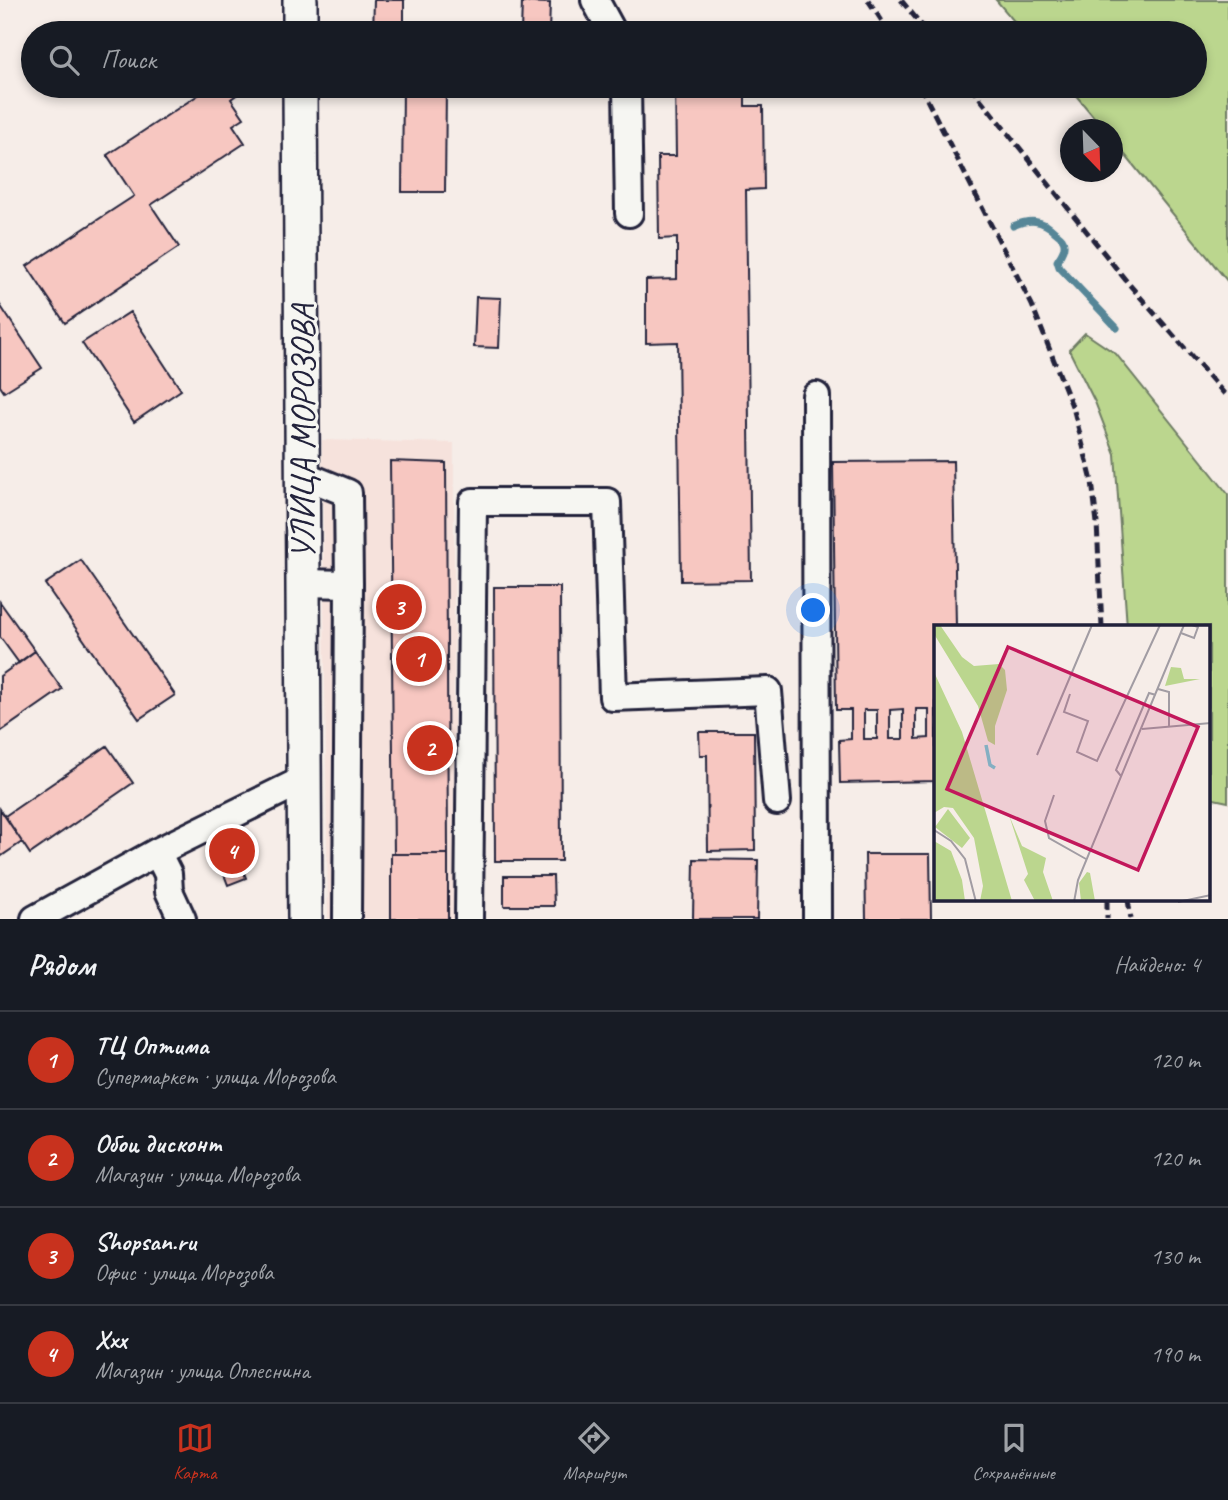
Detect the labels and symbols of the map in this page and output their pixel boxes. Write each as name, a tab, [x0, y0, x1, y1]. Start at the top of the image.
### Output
north arrow	[1060, 119, 1123, 182]
street label: УЛИЦА МОРОЗОВА	[280, 303, 325, 560]
pin: 3	[376, 581, 422, 633]
your location	[796, 593, 830, 627]
inset map	[934, 625, 1210, 902]
pin: 1	[396, 633, 442, 685]
pin: 2	[407, 722, 453, 774]
pin: 4	[209, 825, 255, 877]

